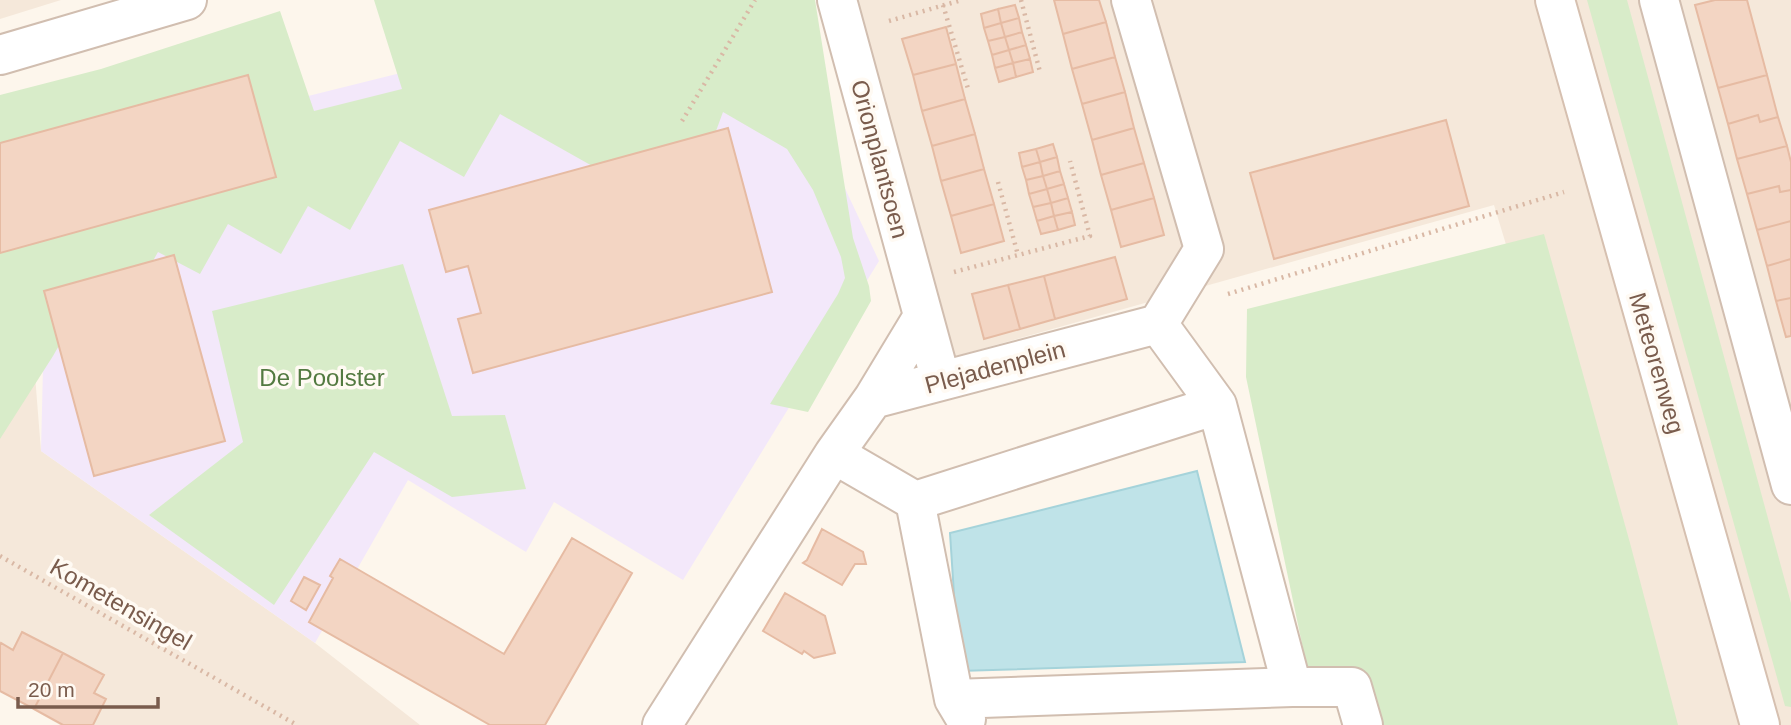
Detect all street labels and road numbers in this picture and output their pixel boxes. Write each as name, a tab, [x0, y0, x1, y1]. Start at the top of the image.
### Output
street label: Orionplantsoen	[846, 77, 914, 241]
street label: Meteorenweg	[1624, 289, 1690, 437]
street label: Plejadenplein	[922, 335, 1068, 399]
street label: Kometensingel	[46, 553, 196, 655]

